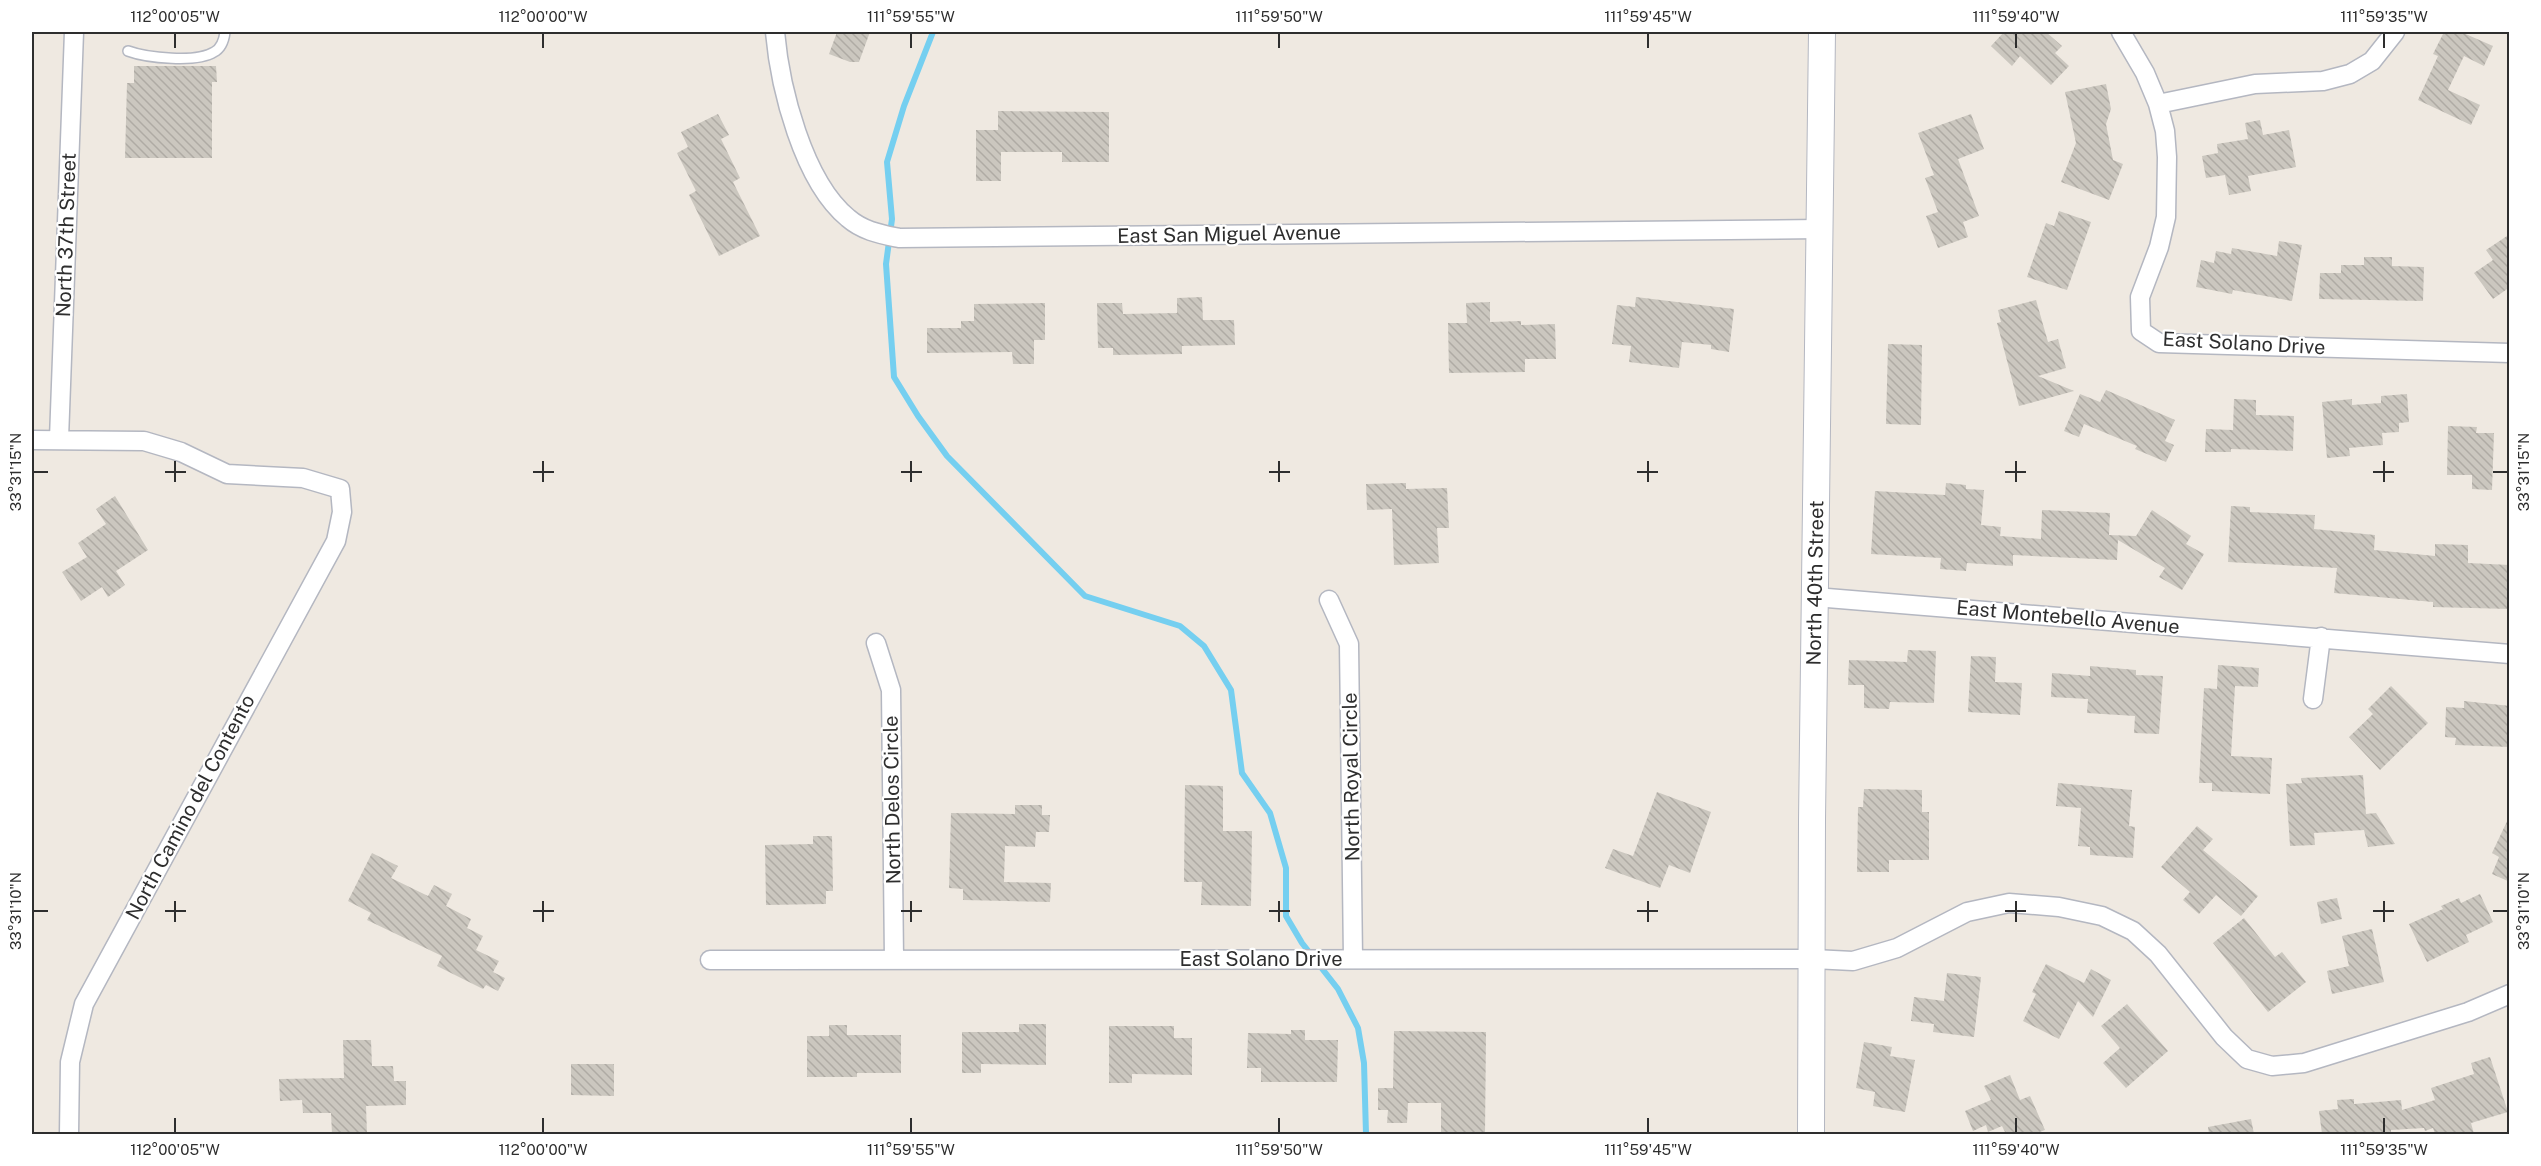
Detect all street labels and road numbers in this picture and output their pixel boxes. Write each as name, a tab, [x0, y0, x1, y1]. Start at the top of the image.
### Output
street label: North 37th Street	[51, 152, 81, 318]
street label: East San Miguel Avenue	[1117, 220, 1341, 248]
street label: East Solano Drive	[2162, 327, 2326, 359]
street label: North 40th Street	[1802, 500, 1828, 666]
street label: East Montebello Avenue	[1955, 595, 2181, 639]
street label: North Camino del Contento	[120, 690, 260, 924]
street label: North Royal Circle	[1338, 692, 1364, 862]
street label: North Delos Circle	[879, 715, 905, 885]
street label: East Solano Drive	[1180, 947, 1342, 971]

